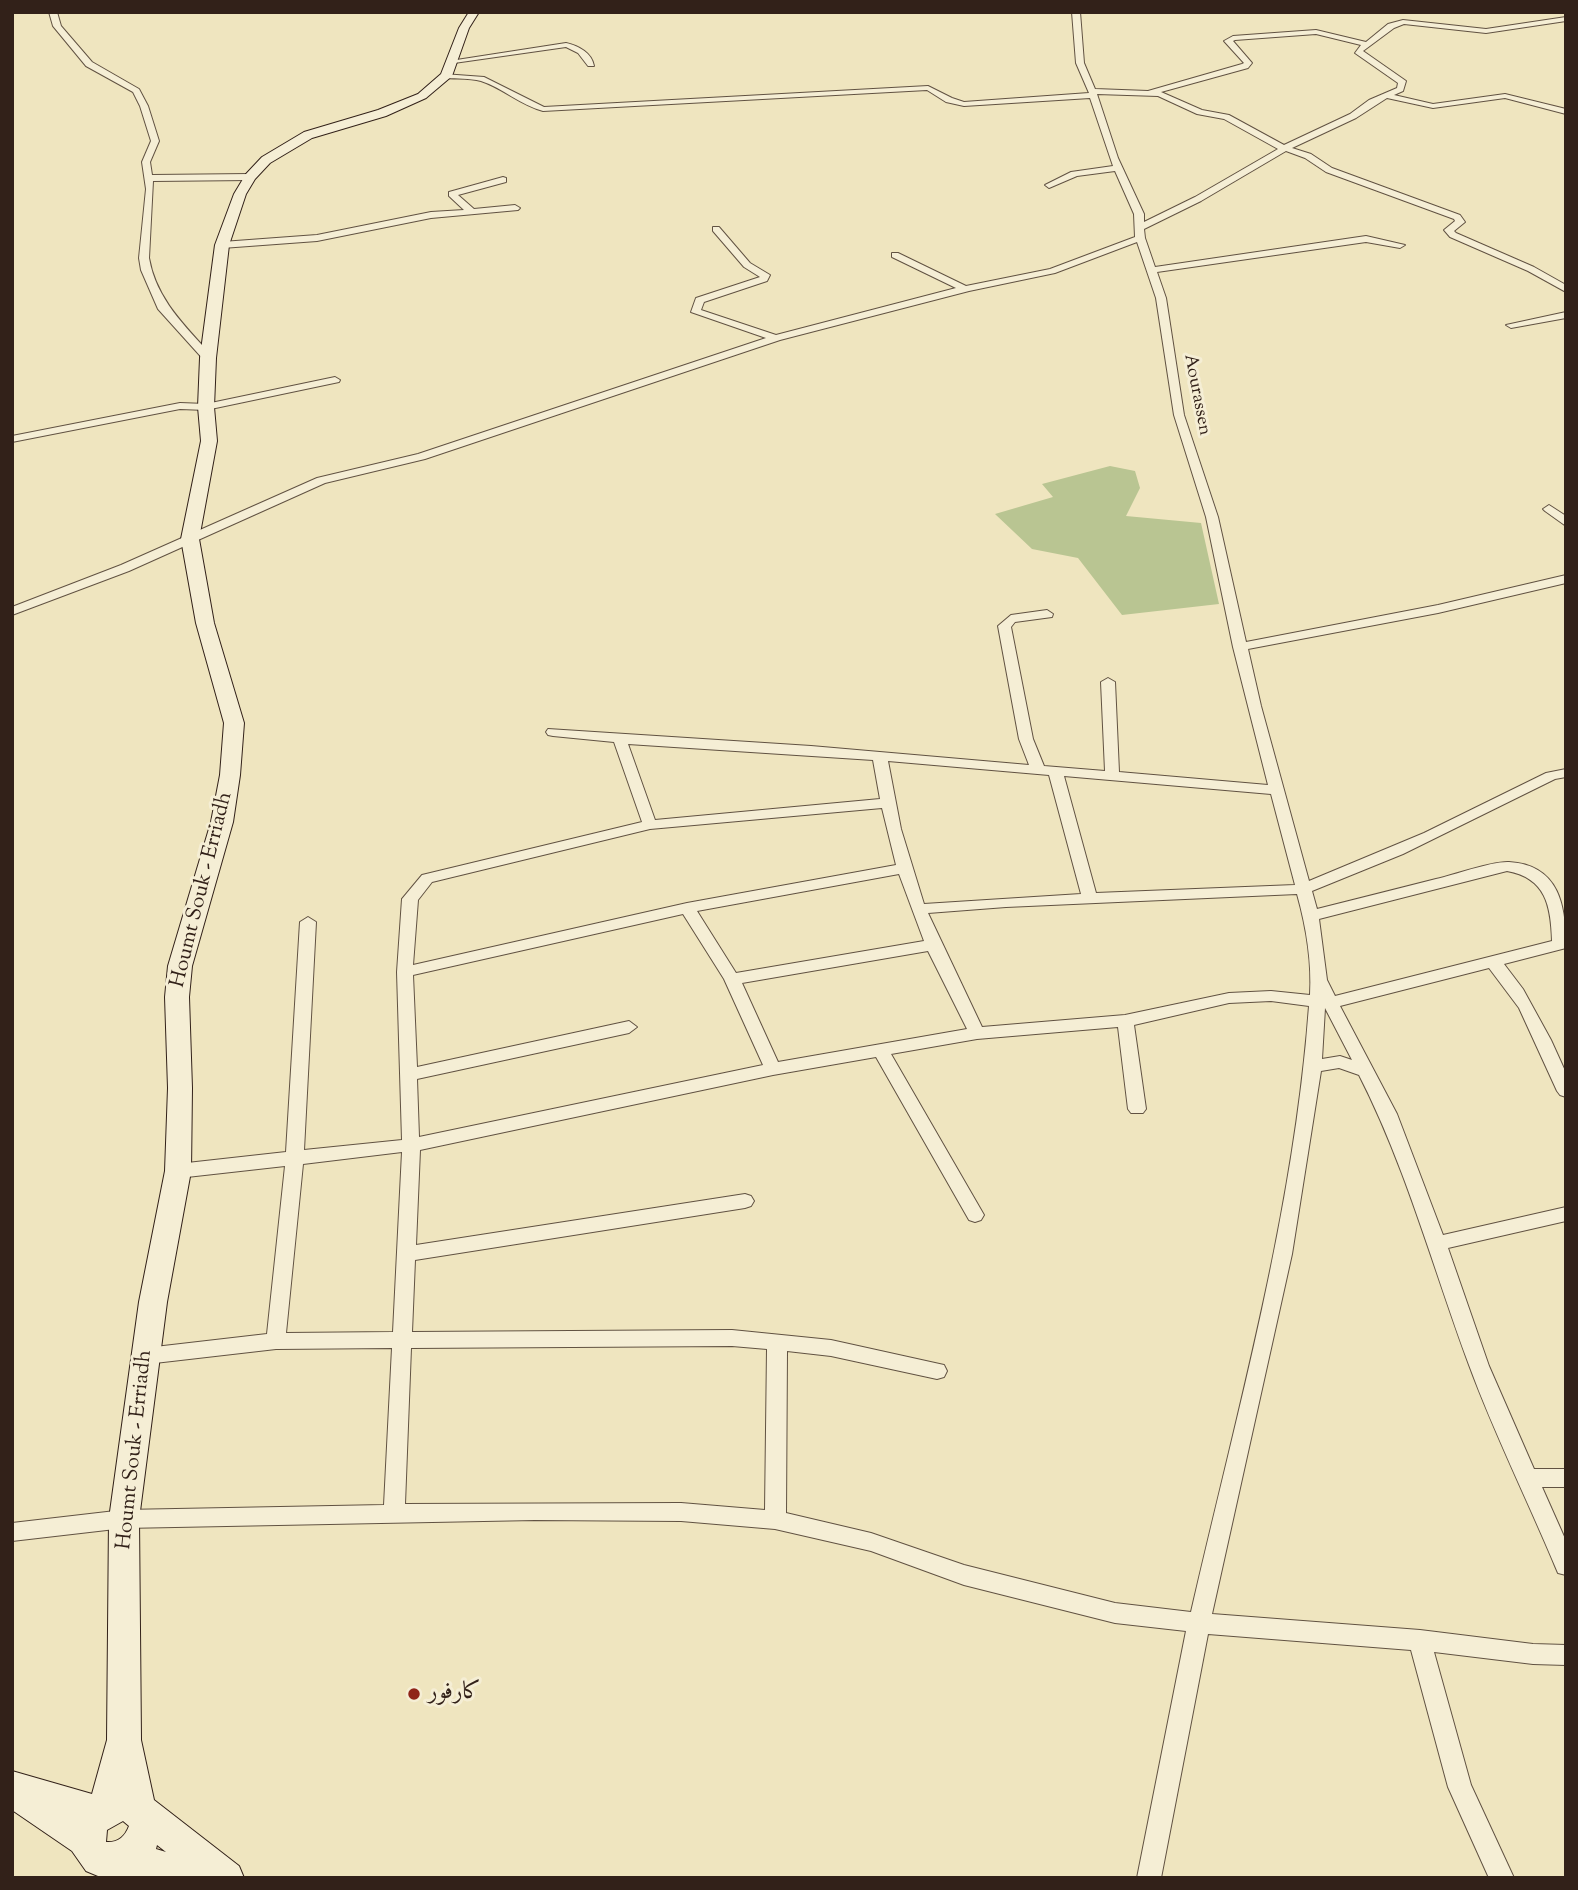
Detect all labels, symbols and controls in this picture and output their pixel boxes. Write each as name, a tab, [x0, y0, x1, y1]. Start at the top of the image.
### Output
street label: Aourassen	[1178, 353, 1214, 437]
street label: Houmt Souk - Erriadh	[167, 790, 239, 990]
street label: Houmt Souk - Erriadh	[113, 1349, 159, 1551]
place label: كارفور	[428, 1680, 481, 1708]
marker: كارفور	[406, 1686, 422, 1702]

